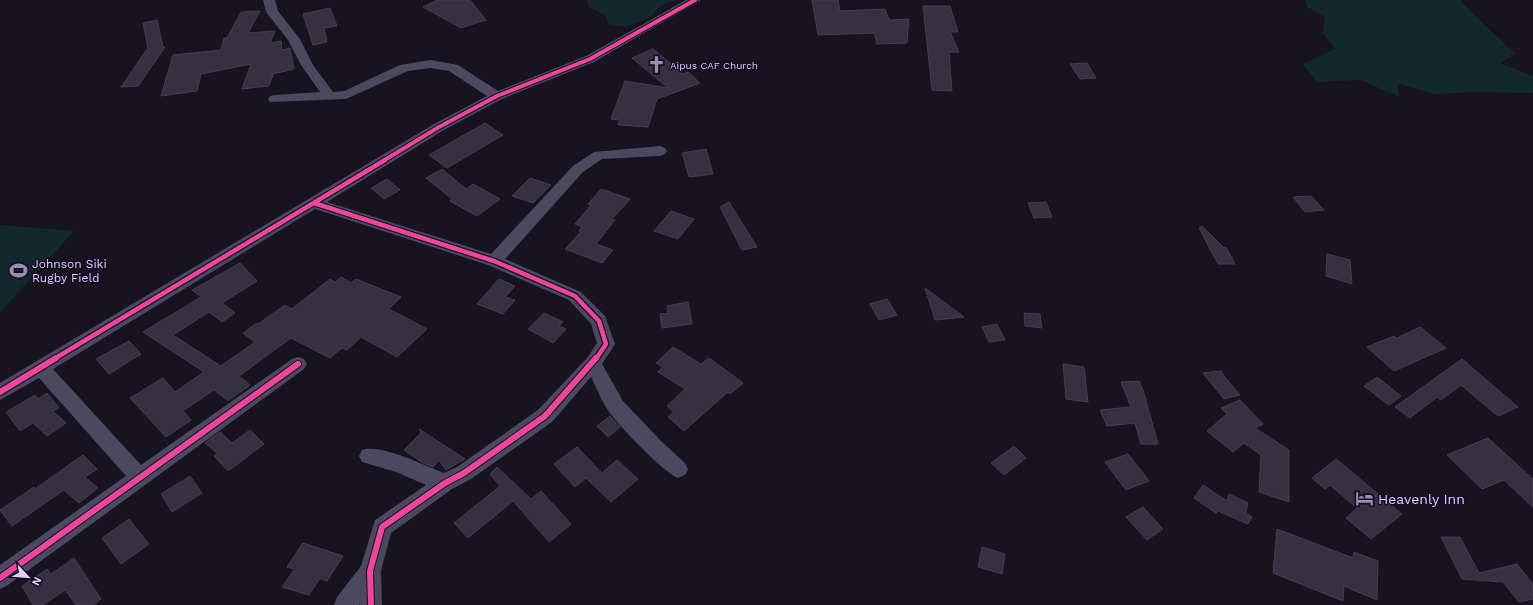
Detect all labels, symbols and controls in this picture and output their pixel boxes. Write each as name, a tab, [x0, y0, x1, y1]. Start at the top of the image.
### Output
church icon: Aipus CAF Church	[647, 55, 667, 75]
place label: Aipus CAF Church	[670, 60, 758, 71]
place label: Johnson Siki Rugby Field	[32, 257, 107, 285]
sports icon: Johnson Siki Rugby Field	[9, 261, 29, 281]
hotel icon: Heavenly Inn	[1355, 489, 1375, 509]
place label: Heavenly Inn	[1378, 491, 1465, 507]
north arrow	[8, 557, 48, 597]
text: N	[29, 575, 44, 588]

